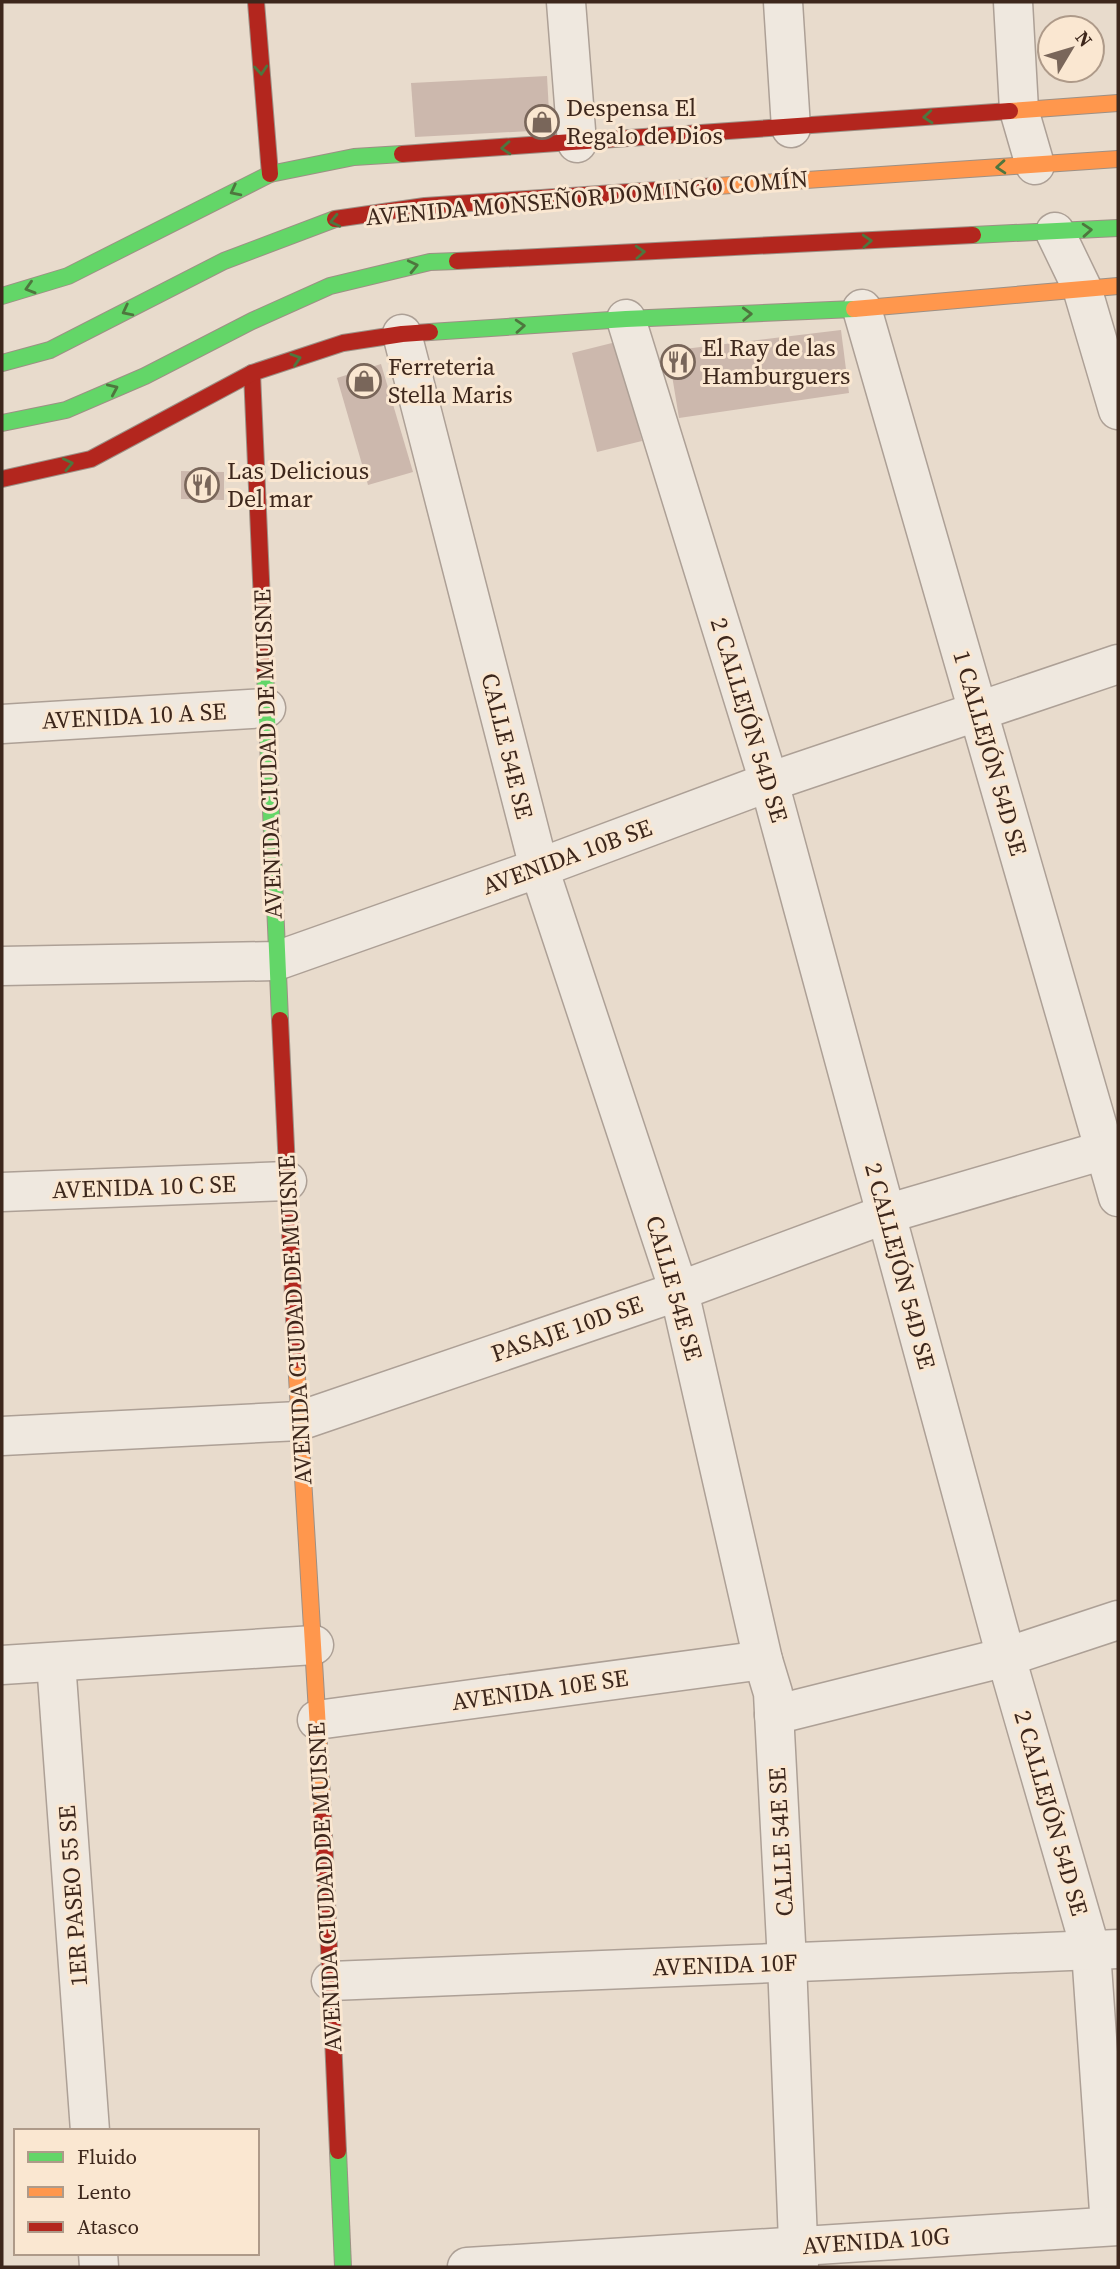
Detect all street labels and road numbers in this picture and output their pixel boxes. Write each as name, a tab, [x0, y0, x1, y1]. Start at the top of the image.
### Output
street label: AVENIDA MONSEÑOR DOMINGO COMÍN	[364, 162, 809, 233]
street label: AVENIDA CIUDAD DE MUISNE	[245, 589, 290, 919]
street label: 2 CALLEJÓN 54D SE	[703, 614, 796, 826]
street label: 1 CALLEJÓN 54D SE	[945, 646, 1036, 859]
street label: CALLE 54E SE	[473, 670, 542, 822]
street label: AVENIDA 10 A SE	[41, 694, 227, 737]
street label: AVENIDA 10B SE	[477, 811, 656, 903]
street label: AVENIDA CIUDAD DE MUISNE	[269, 1154, 320, 1486]
street label: 2 CALLEJÓN 54D SE	[857, 1159, 944, 1373]
street label: AVENIDA 10 C SE	[51, 1167, 237, 1206]
street label: CALLE 54E SE	[638, 1212, 711, 1364]
street label: PASAJE 10D SE	[487, 1287, 647, 1370]
street label: AVENIDA 10E SE	[450, 1661, 630, 1718]
street label: 2 CALLEJÓN 54D SE	[1006, 1706, 1097, 1919]
street label: AVENIDA CIUDAD DE MUISNE	[299, 1721, 350, 2053]
street label: CALLE 54E SE	[760, 1767, 801, 1917]
street label: 1ER PASEO 55 SE	[50, 1804, 95, 1988]
street label: AVENIDA 10F	[652, 1945, 798, 1984]
street label: AVENIDA 10G	[801, 2219, 951, 2262]

